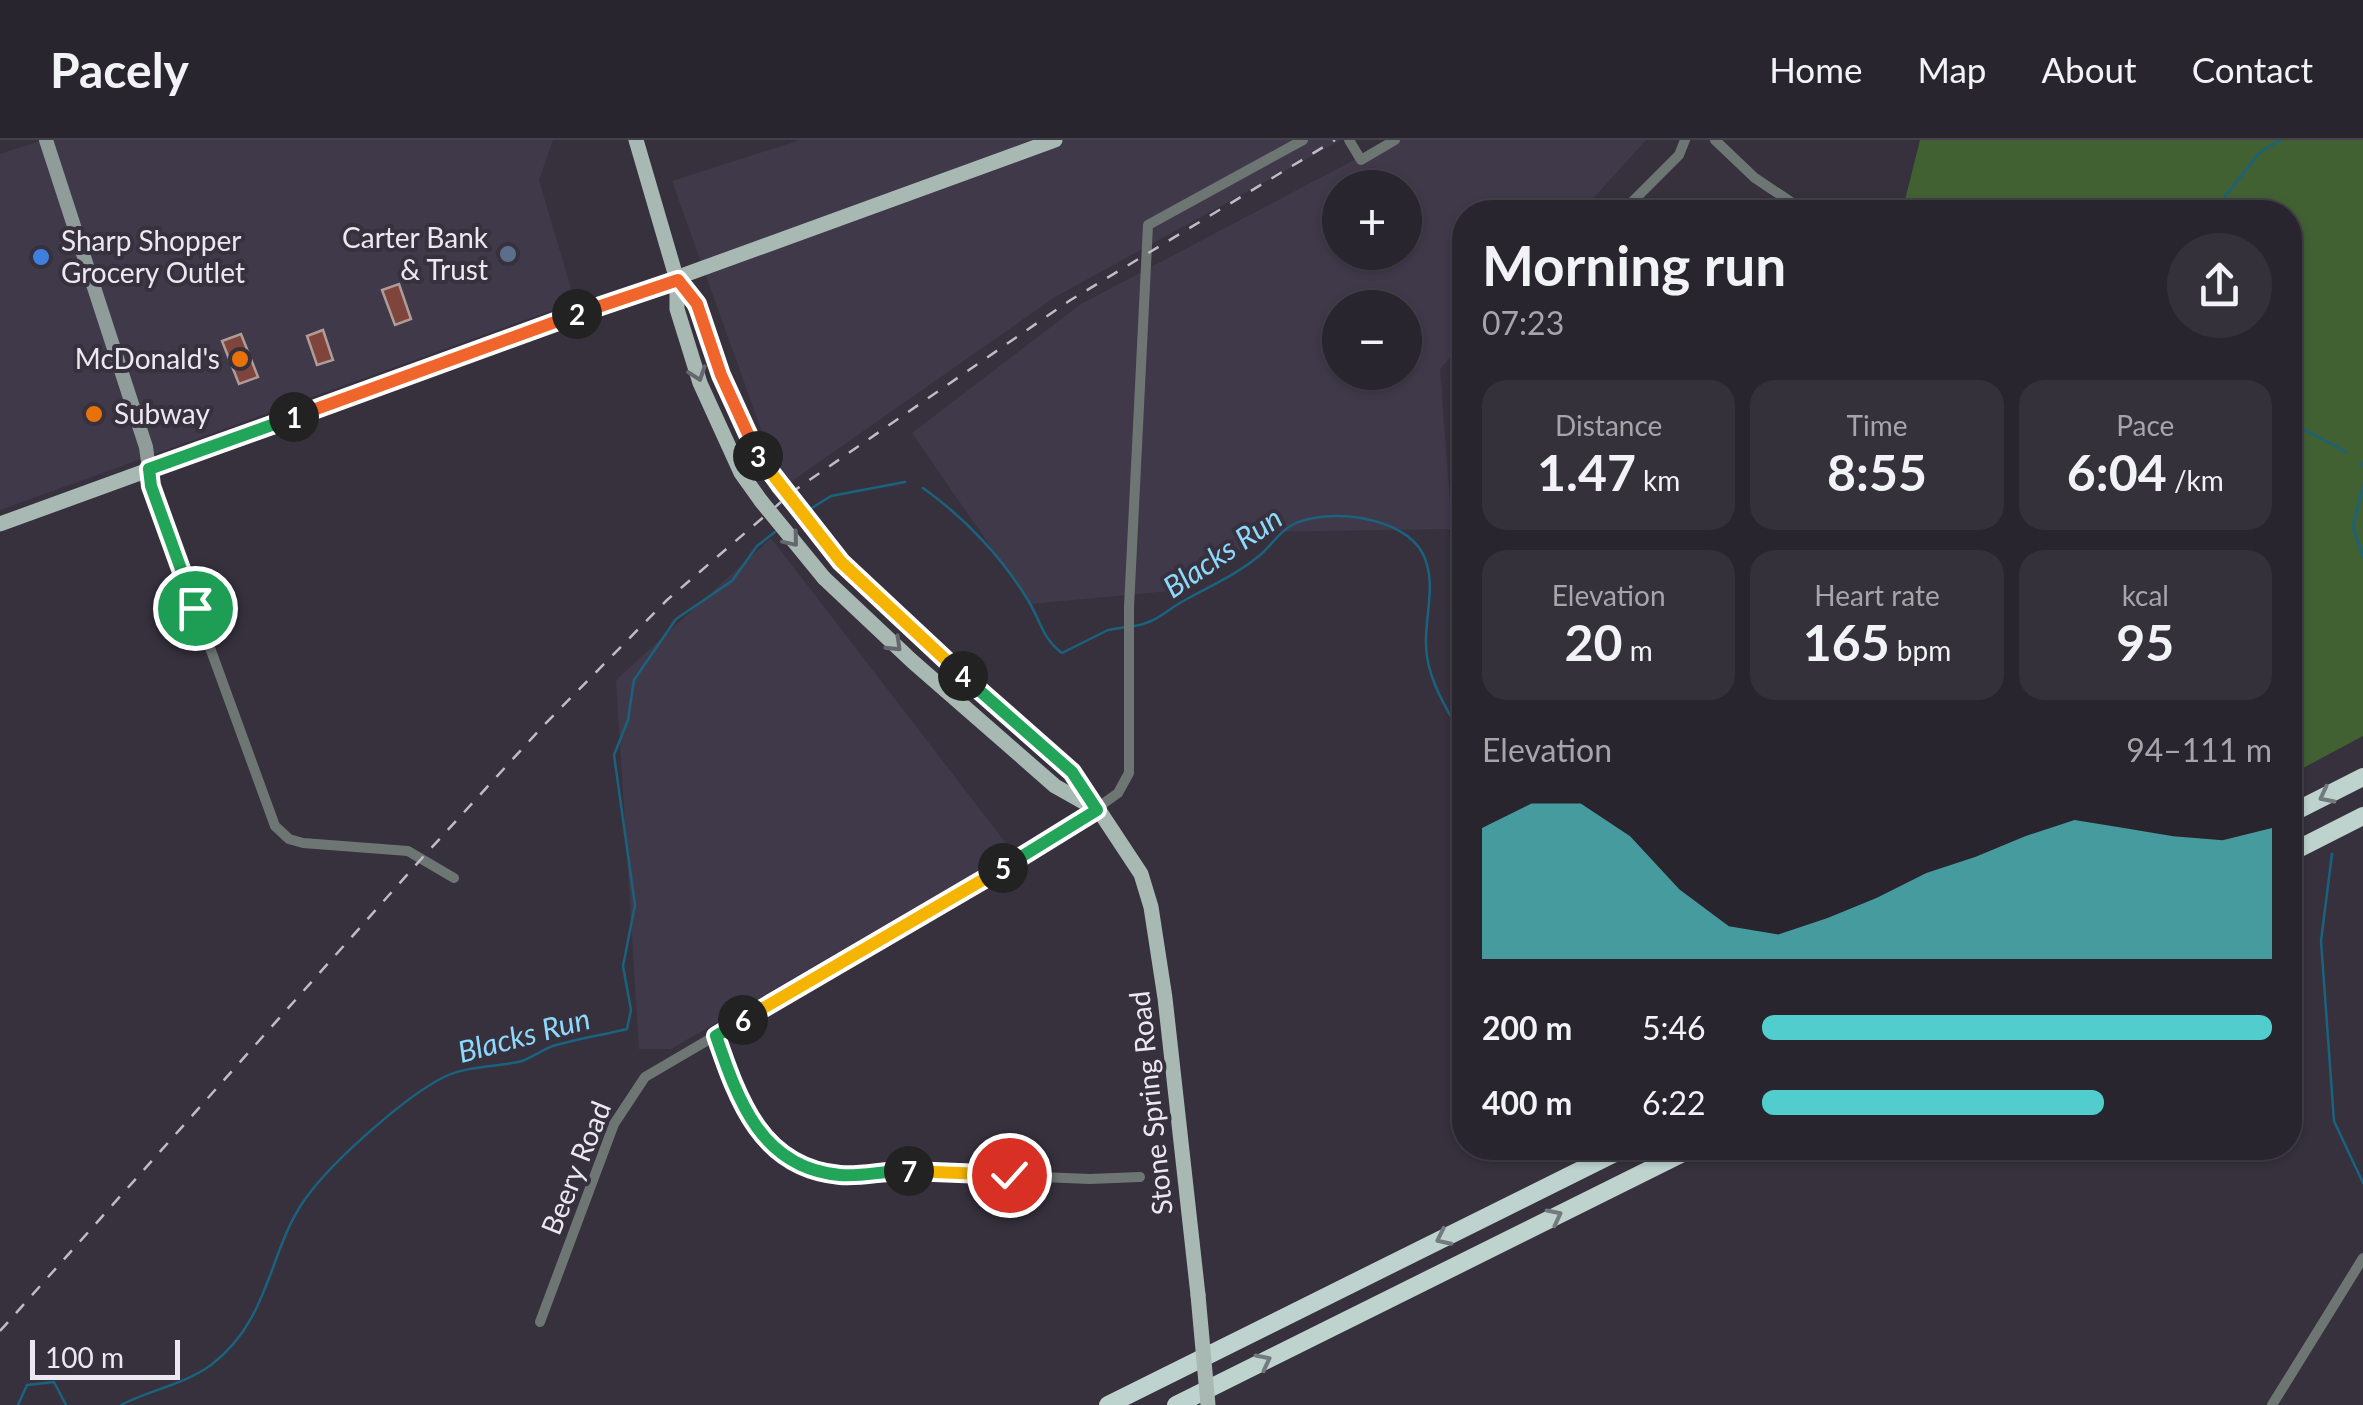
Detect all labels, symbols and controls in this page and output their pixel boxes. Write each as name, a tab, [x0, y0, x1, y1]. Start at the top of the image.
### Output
text: Pacely	[50, 41, 189, 98]
text: Home	[1769, 48, 1862, 90]
text: Map	[1917, 48, 1986, 90]
text: About	[2041, 48, 2137, 90]
text: Contact	[2192, 48, 2313, 90]
map controls	[1322, 170, 1422, 390]
button: +	[1322, 170, 1422, 270]
place label: Carter Bank & Trust	[342, 220, 489, 286]
place label: Sharp Shopper Grocery Outlet	[61, 223, 245, 289]
text: Morning run	[1482, 232, 1786, 298]
button: share	[2167, 233, 2272, 338]
marker: Carter Bank & Trust	[497, 243, 519, 265]
marker: Sharp Shopper Grocery Outlet	[30, 246, 52, 268]
pin: 2	[552, 289, 602, 339]
button: −	[1322, 290, 1422, 390]
text: 2	[569, 297, 585, 331]
text: 07:23	[1482, 303, 1564, 342]
place label: McDonald's	[75, 341, 220, 375]
marker: McDonald's	[229, 348, 251, 370]
one-way arrow	[686, 365, 706, 382]
pin: 1	[269, 392, 319, 442]
place label: Subway	[114, 396, 210, 430]
text: 1	[286, 400, 302, 434]
marker: Subway	[83, 403, 105, 425]
text: Distance	[1555, 408, 1662, 442]
text: Time	[1847, 408, 1907, 442]
text: Pace	[2116, 408, 2174, 442]
pin: 3	[733, 431, 783, 481]
text: 3	[750, 439, 766, 473]
text: 1.47	[1537, 442, 1636, 502]
text: 8:55	[1827, 442, 1927, 502]
text: 6:04	[2067, 442, 2167, 502]
text: km	[1636, 463, 1680, 497]
text: /km	[2167, 463, 2224, 497]
water label: Blacks Run	[1156, 499, 1288, 604]
one-way arrow	[780, 529, 798, 547]
pin	[153, 566, 238, 651]
text: Elevation	[1552, 578, 1666, 612]
text: Heart rate	[1814, 578, 1940, 612]
text: kcal	[2122, 578, 2169, 612]
icon: arrive	[168, 581, 223, 636]
text: 20	[1565, 612, 1623, 672]
text: 165	[1803, 612, 1890, 672]
text: 95	[2116, 612, 2174, 672]
one-way arrow	[883, 633, 902, 651]
text: m	[1623, 633, 1653, 667]
text: bpm	[1890, 633, 1951, 667]
pin: 4	[938, 651, 988, 701]
text: 4	[955, 659, 971, 693]
text: Elevation	[1482, 730, 1612, 769]
text: 94–111 m	[2126, 730, 2272, 769]
one-way arrow	[2319, 784, 2337, 803]
pin: 5	[978, 843, 1028, 893]
text: 5	[995, 851, 1011, 885]
street label: Stone Spring Road	[1121, 989, 1179, 1217]
pin: 6	[718, 995, 768, 1045]
water label: Blacks Run	[453, 999, 594, 1069]
text: 6	[735, 1003, 751, 1037]
text: 200 m	[1482, 1008, 1572, 1047]
text: 5:46	[1642, 1008, 1706, 1047]
text: 400 m	[1482, 1083, 1572, 1122]
text: 6:22	[1642, 1083, 1706, 1122]
street label: Beery Road	[533, 1096, 617, 1239]
pin	[967, 1133, 1052, 1218]
pin: 7	[884, 1146, 934, 1196]
icon: check	[982, 1148, 1037, 1203]
text: 7	[901, 1154, 917, 1188]
one-way arrow	[1544, 1209, 1562, 1229]
one-way arrow	[1436, 1226, 1454, 1245]
scale bar	[30, 1335, 180, 1380]
text: 100 m	[45, 1340, 124, 1374]
one-way arrow	[1253, 1354, 1271, 1373]

